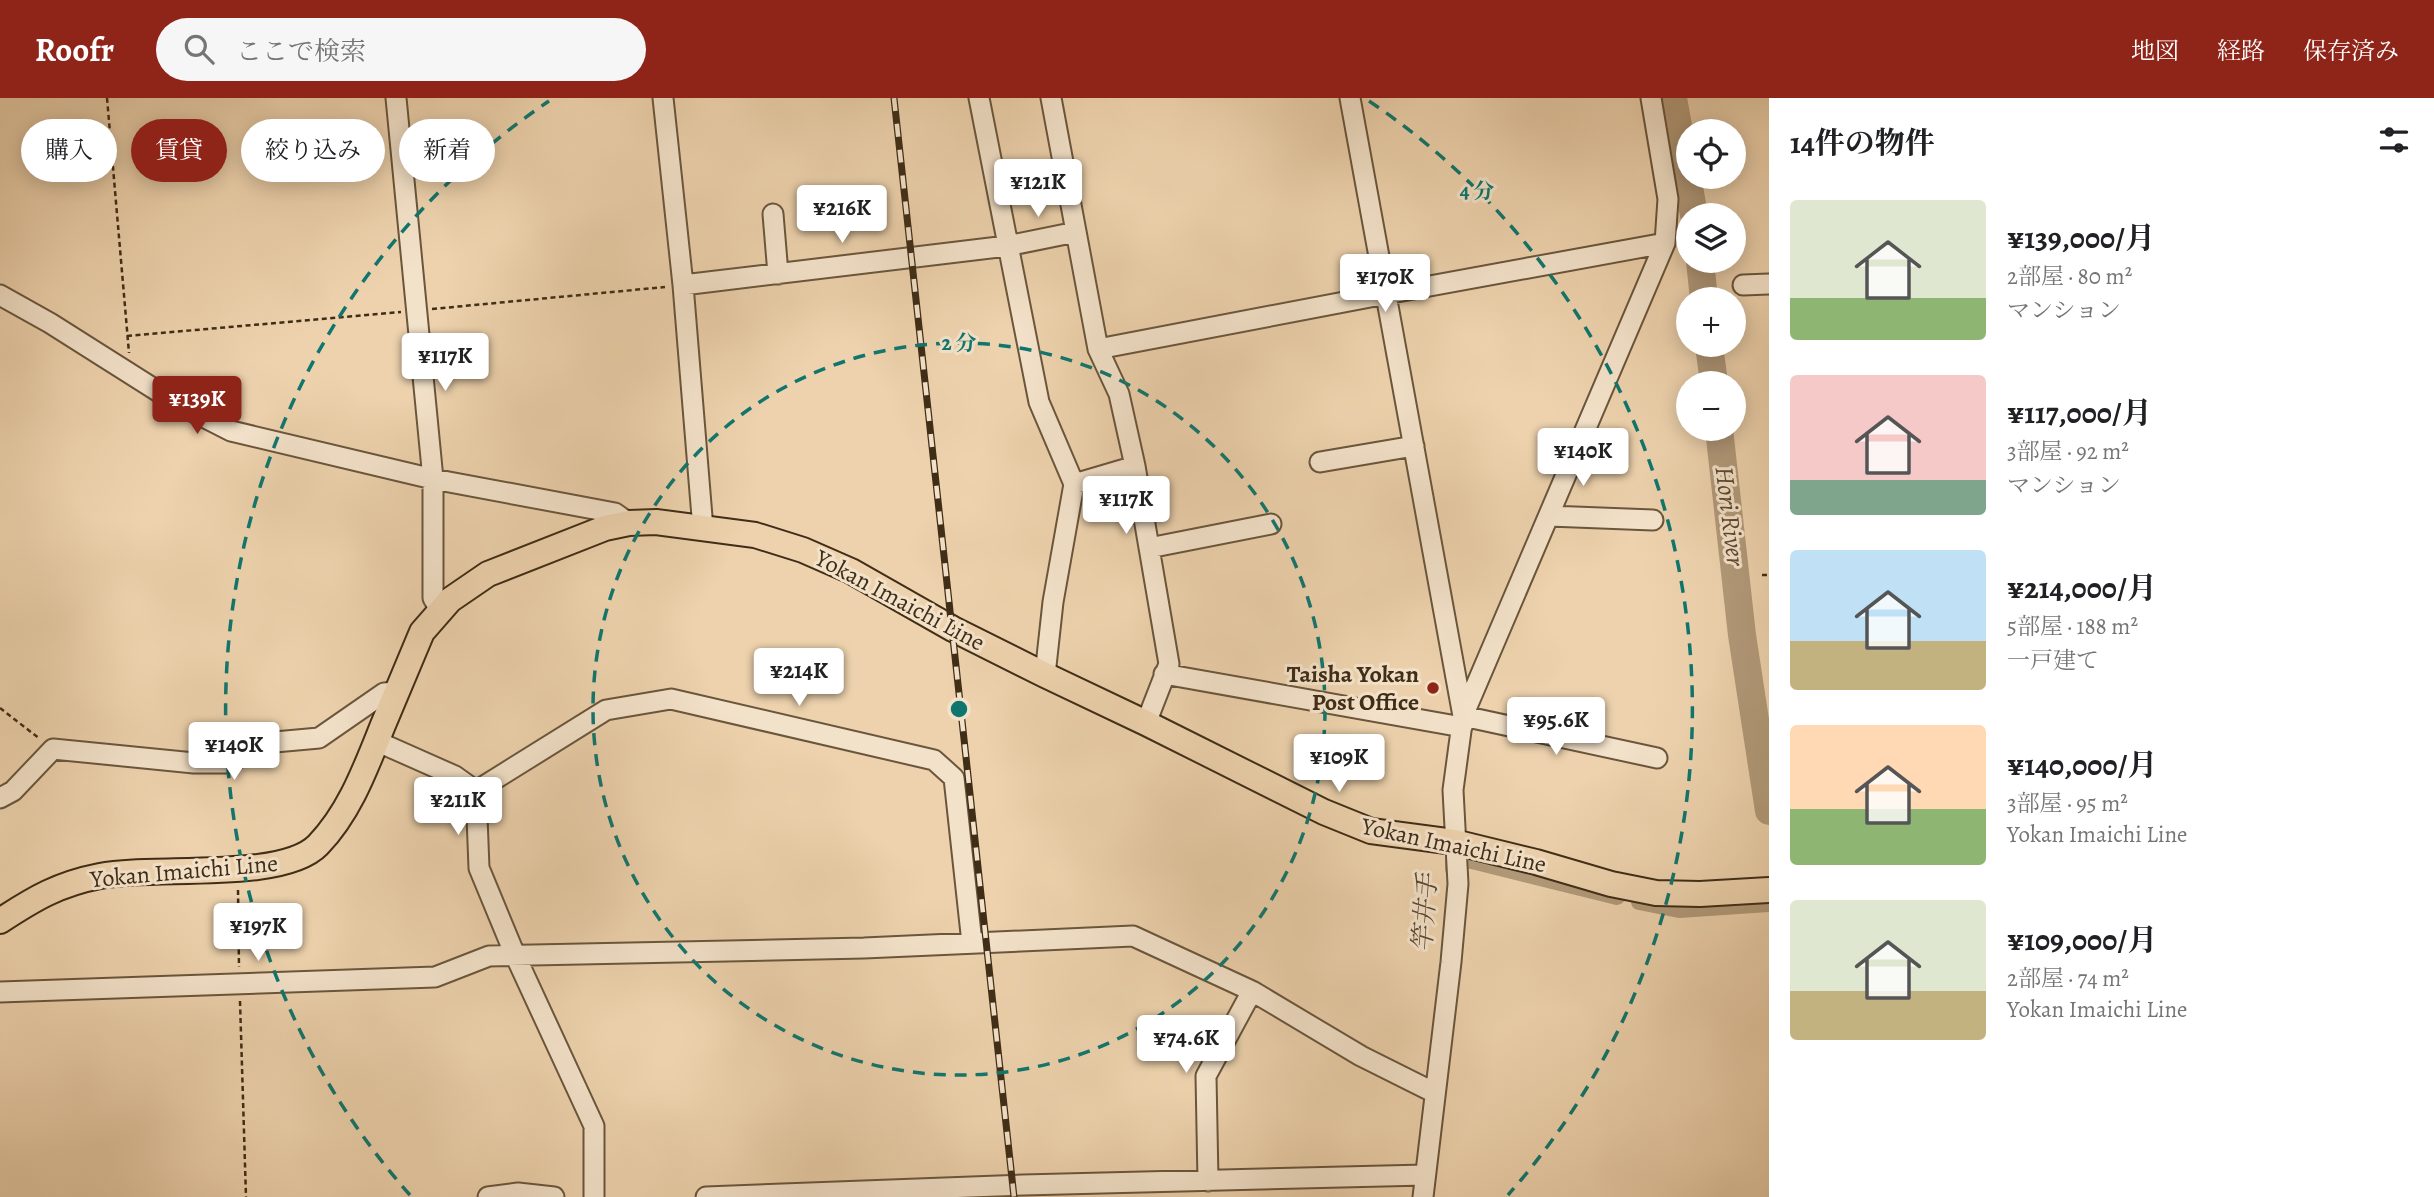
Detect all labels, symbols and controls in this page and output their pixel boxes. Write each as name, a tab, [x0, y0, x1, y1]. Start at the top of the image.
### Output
search box	[156, 18, 646, 81]
text: Roofr	[35, 27, 114, 72]
icon: search	[180, 30, 218, 68]
text: ここで検索	[236, 34, 366, 69]
text: 地図	[2131, 35, 2179, 67]
text: 経路	[2217, 35, 2265, 67]
text: 保存済み	[2303, 35, 2399, 67]
chip: 購入	[21, 119, 117, 182]
chip: 賃貸	[131, 119, 227, 182]
chip: 絞り込み	[241, 119, 385, 182]
chip: 新着	[399, 119, 495, 182]
map controls	[1676, 119, 1746, 441]
button: locate	[1676, 119, 1746, 189]
icon: filters	[2375, 121, 2413, 159]
text: 14件の物件	[1790, 123, 1935, 163]
pin: ¥121K	[989, 159, 1087, 219]
text: ¥121K	[1010, 166, 1066, 197]
text: 4 分	[1460, 177, 1494, 205]
pin: ¥216K	[793, 186, 891, 245]
text: ¥216K	[813, 192, 871, 223]
button: layers	[1676, 203, 1746, 273]
text: ¥139,000/月	[2007, 218, 2155, 258]
icon: home	[1846, 228, 1930, 312]
pin: ¥170K	[1336, 254, 1434, 314]
text: ¥170K	[1356, 261, 1414, 292]
text: 2部屋 · 80 m²	[2007, 261, 2132, 292]
button: +	[1676, 287, 1746, 357]
text: マンション	[2007, 295, 2121, 326]
text: 2 分	[942, 329, 976, 357]
pin: ¥117K	[396, 334, 494, 393]
text: ¥117K	[418, 340, 472, 371]
button: −	[1676, 371, 1746, 441]
pin: ¥139K	[148, 376, 246, 436]
text: ¥139K	[168, 383, 226, 414]
text: ¥117,000/月	[2007, 393, 2152, 433]
icon: home	[1846, 403, 1930, 487]
pin: ¥140K	[1534, 428, 1632, 488]
text: ¥140K	[1554, 435, 1612, 466]
text: 3部屋 · 92 m²	[2007, 436, 2129, 467]
water label: Hori River	[1707, 464, 1754, 569]
text: マンション	[2007, 470, 2121, 501]
pin: ¥117K	[1077, 476, 1175, 536]
text: ¥117K	[1099, 483, 1153, 514]
street label: Yokan Imaichi Line	[809, 541, 991, 658]
text: ¥214,000/月	[2007, 568, 2157, 608]
icon: home	[1846, 578, 1930, 662]
text: 5部屋 · 188 m²	[2007, 611, 2138, 642]
text: 一戸建て	[2007, 645, 2099, 676]
pin: ¥214K	[750, 648, 848, 708]
text: ¥214K	[770, 655, 828, 686]
place label: Taisha Yokan Post Office	[1287, 658, 1420, 718]
marker: Taisha Yokan Post Office	[1425, 680, 1441, 696]
centre of rings	[947, 697, 971, 721]
pin: ¥95.6K	[1499, 698, 1613, 757]
text: ¥95.6K	[1523, 704, 1589, 735]
pin: ¥140K	[185, 722, 283, 782]
text: ¥140K	[205, 729, 263, 760]
pin: ¥109K	[1290, 734, 1388, 794]
text: ¥109K	[1310, 741, 1368, 772]
text: ¥140,000/月	[2007, 745, 2157, 785]
icon: home	[1846, 753, 1930, 837]
pin: ¥211K	[409, 778, 507, 837]
text: ¥211K	[430, 784, 486, 815]
text: 3部屋 · 95 m²	[2007, 788, 2128, 819]
street label: Yokan Imaichi Line	[1358, 810, 1549, 880]
text: Yokan Imaichi Line	[2007, 819, 2187, 850]
street label: Yokan Imaichi Line	[88, 847, 279, 895]
water label: 竿井手	[1405, 871, 1445, 953]
pin: ¥197K	[209, 904, 307, 963]
text: ¥197K	[229, 910, 287, 941]
text: ¥109,000/月	[2007, 920, 2157, 960]
icon: home	[1846, 928, 1930, 1012]
text: 2部屋 · 74 m²	[2007, 963, 2129, 994]
text: Yokan Imaichi Line	[2007, 994, 2187, 1025]
pin: ¥74.6K	[1129, 1016, 1243, 1075]
text: ¥74.6K	[1153, 1022, 1219, 1053]

